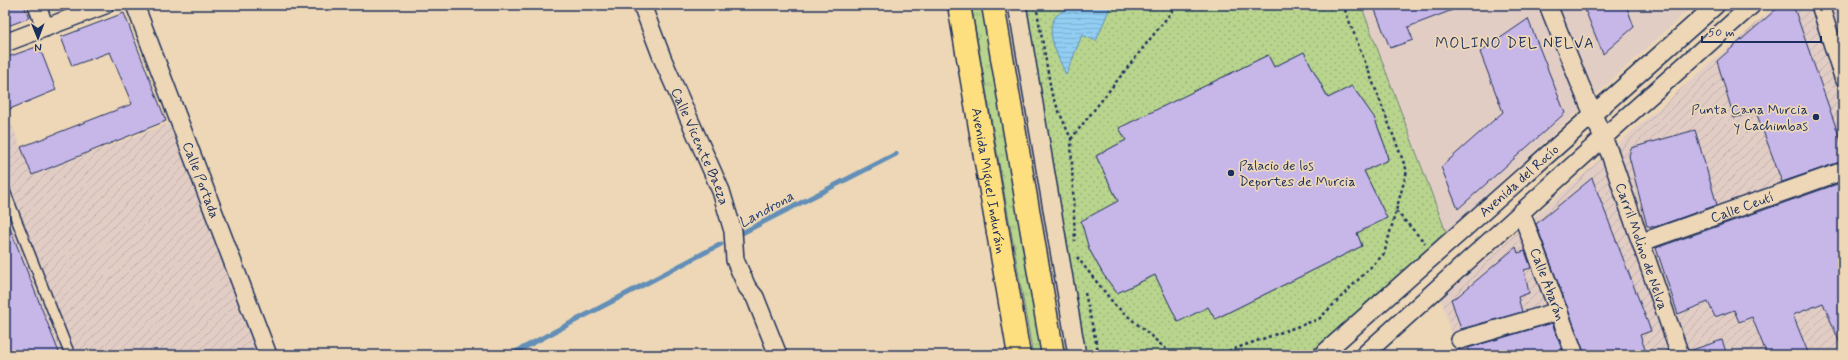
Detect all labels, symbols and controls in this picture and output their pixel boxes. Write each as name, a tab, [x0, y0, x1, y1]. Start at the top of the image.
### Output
north arrow	[18, 18, 58, 58]
scale bar	[1702, 18, 1821, 44]
text: 50 m	[1708, 25, 1735, 41]
district label: MOLINO DEL NELVA	[1435, 34, 1595, 54]
text: N	[34, 40, 42, 54]
street label: Calle Vicente Baeza	[666, 85, 733, 207]
place label: Punta Cana Murcia y Cachimbas	[1691, 101, 1808, 135]
street label: Avenida Miguel Induráin	[967, 106, 1009, 255]
marker: Punta Cana Murcia y Cachimbas	[1811, 112, 1821, 122]
street label: Calle Portada	[178, 139, 223, 221]
street label: Avenida del Rocío	[1476, 141, 1563, 221]
place label: Palacio de los Deportes de Murcia	[1239, 157, 1356, 191]
marker: Palacio de los Deportes de Murcia	[1226, 168, 1236, 178]
street label: Carril Molino de Nelva	[1611, 181, 1672, 312]
water label: Landrona	[735, 186, 798, 233]
street label: Calle Ceutí	[1708, 188, 1776, 227]
street label: Calle Abarán	[1525, 245, 1569, 323]

